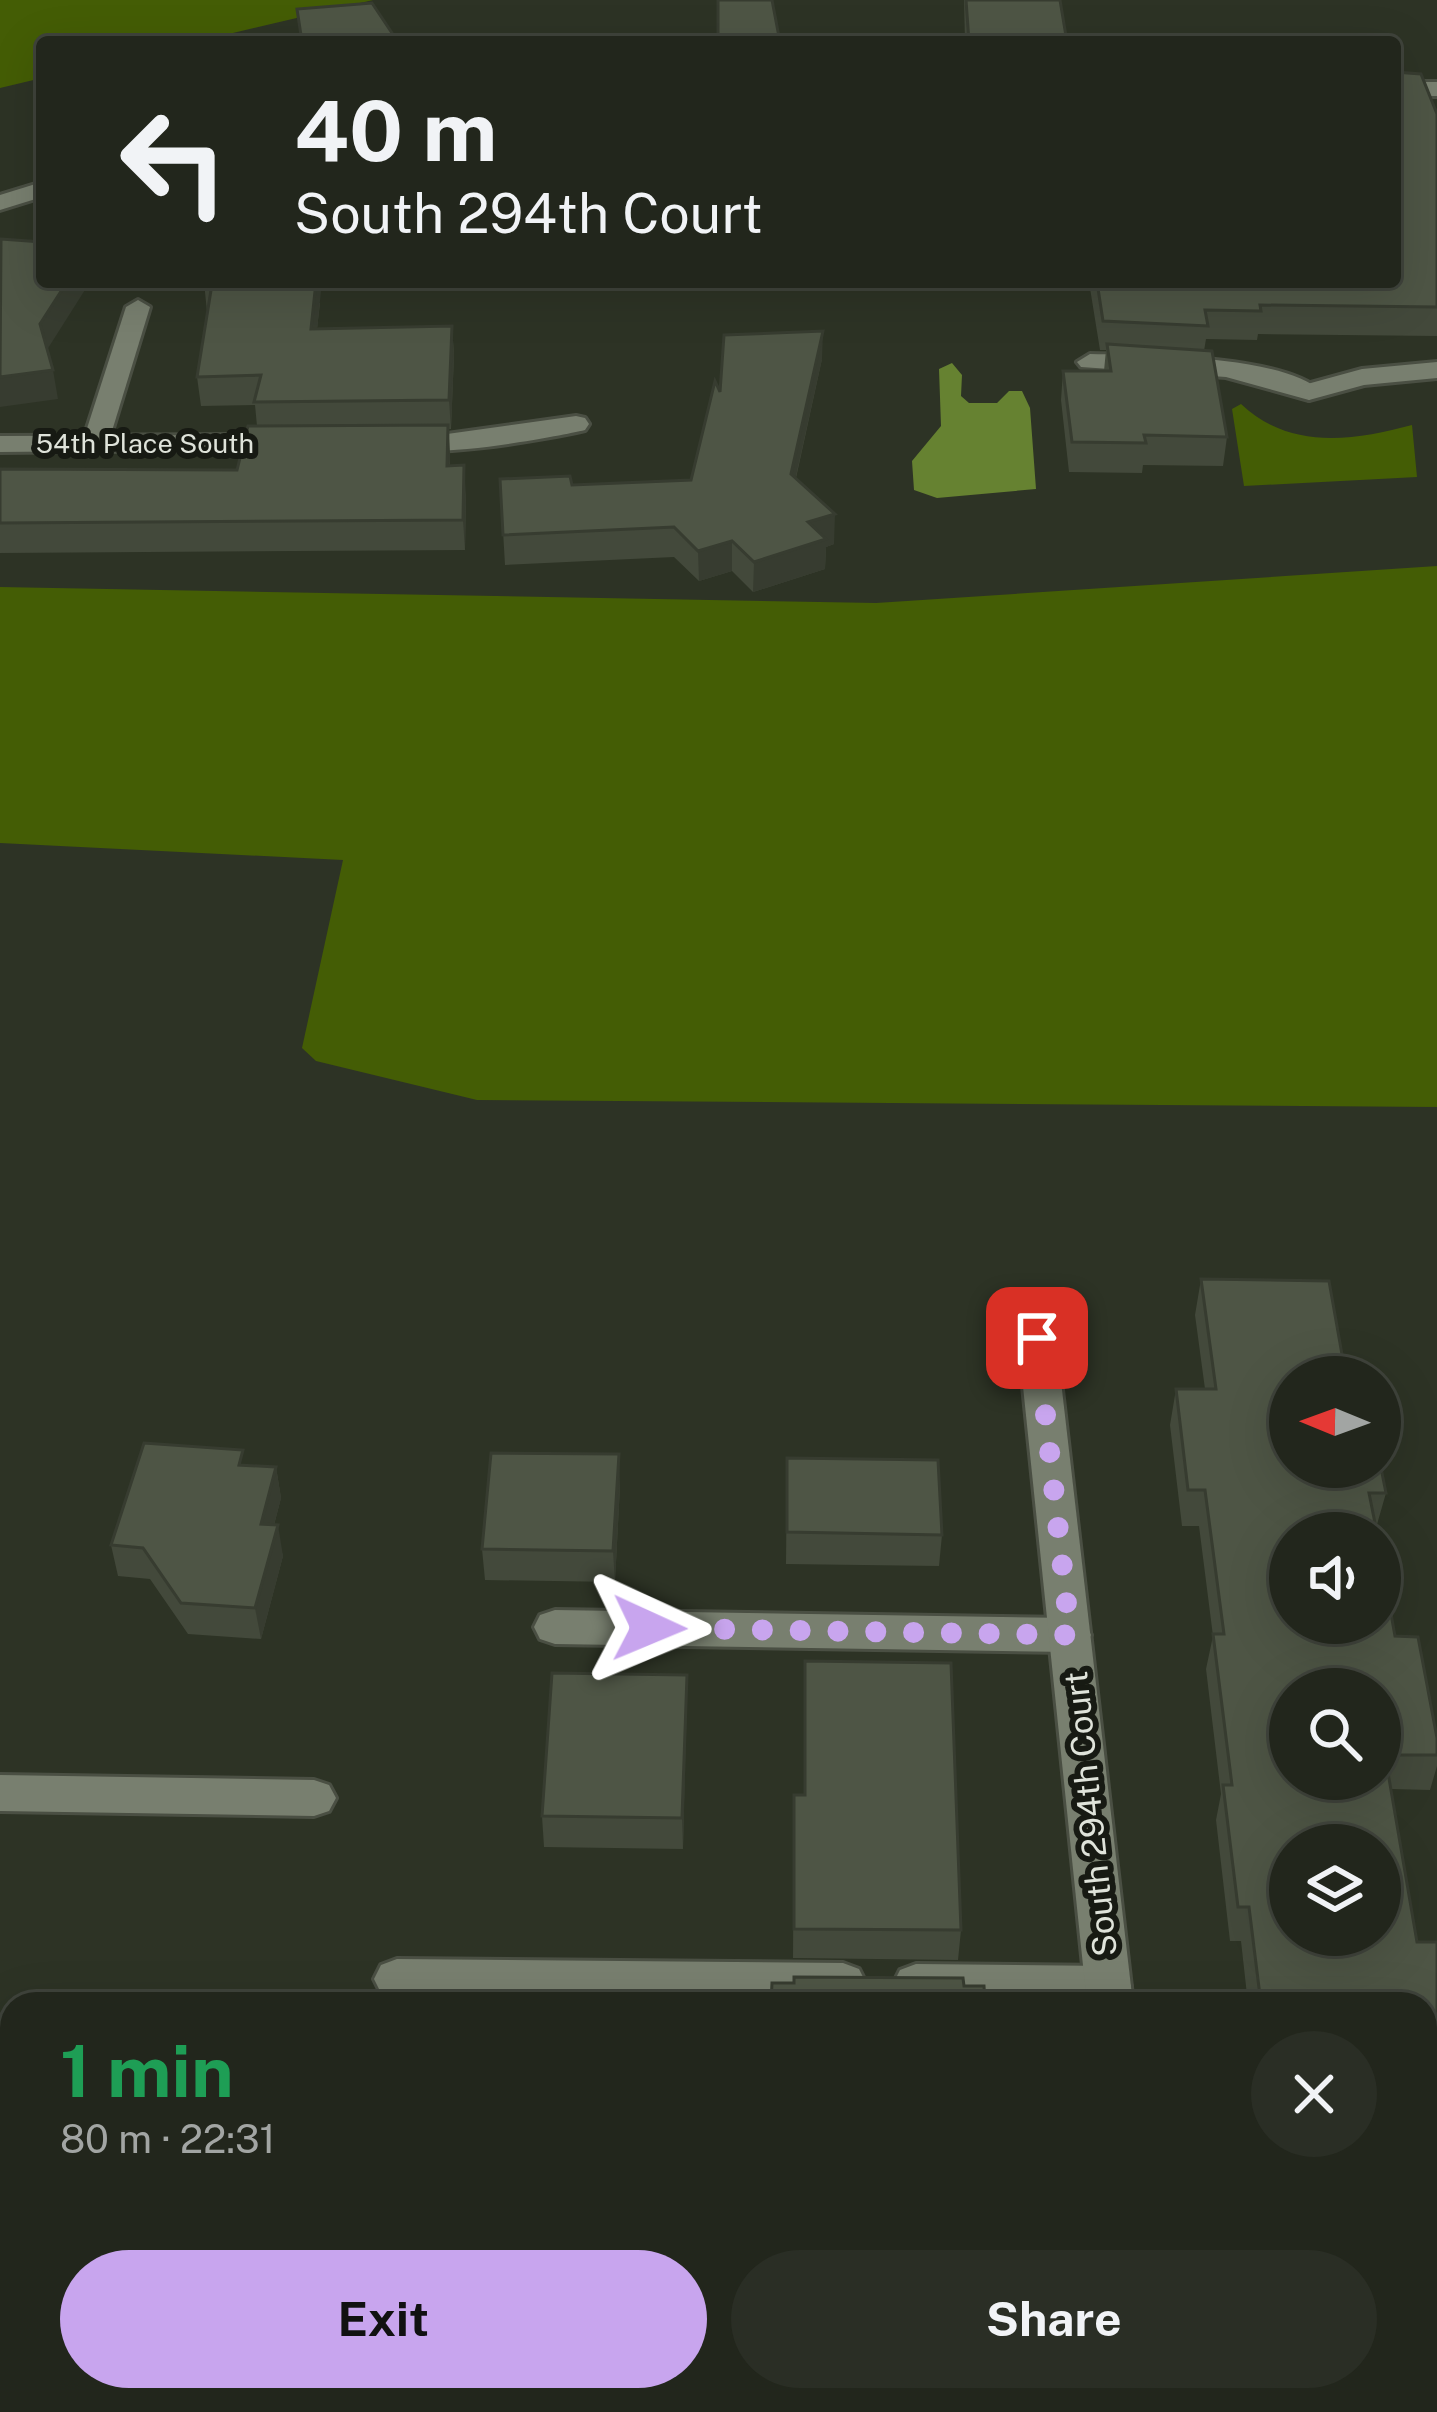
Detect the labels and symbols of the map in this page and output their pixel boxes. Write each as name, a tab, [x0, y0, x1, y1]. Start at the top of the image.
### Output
street label: 54th Place South	[36, 427, 254, 459]
pin	[986, 1287, 1088, 1389]
north arrow	[1269, 1356, 1401, 1488]
position arrow	[586, 1565, 712, 1691]
street label: South 294th Court	[1056, 1670, 1124, 1958]

